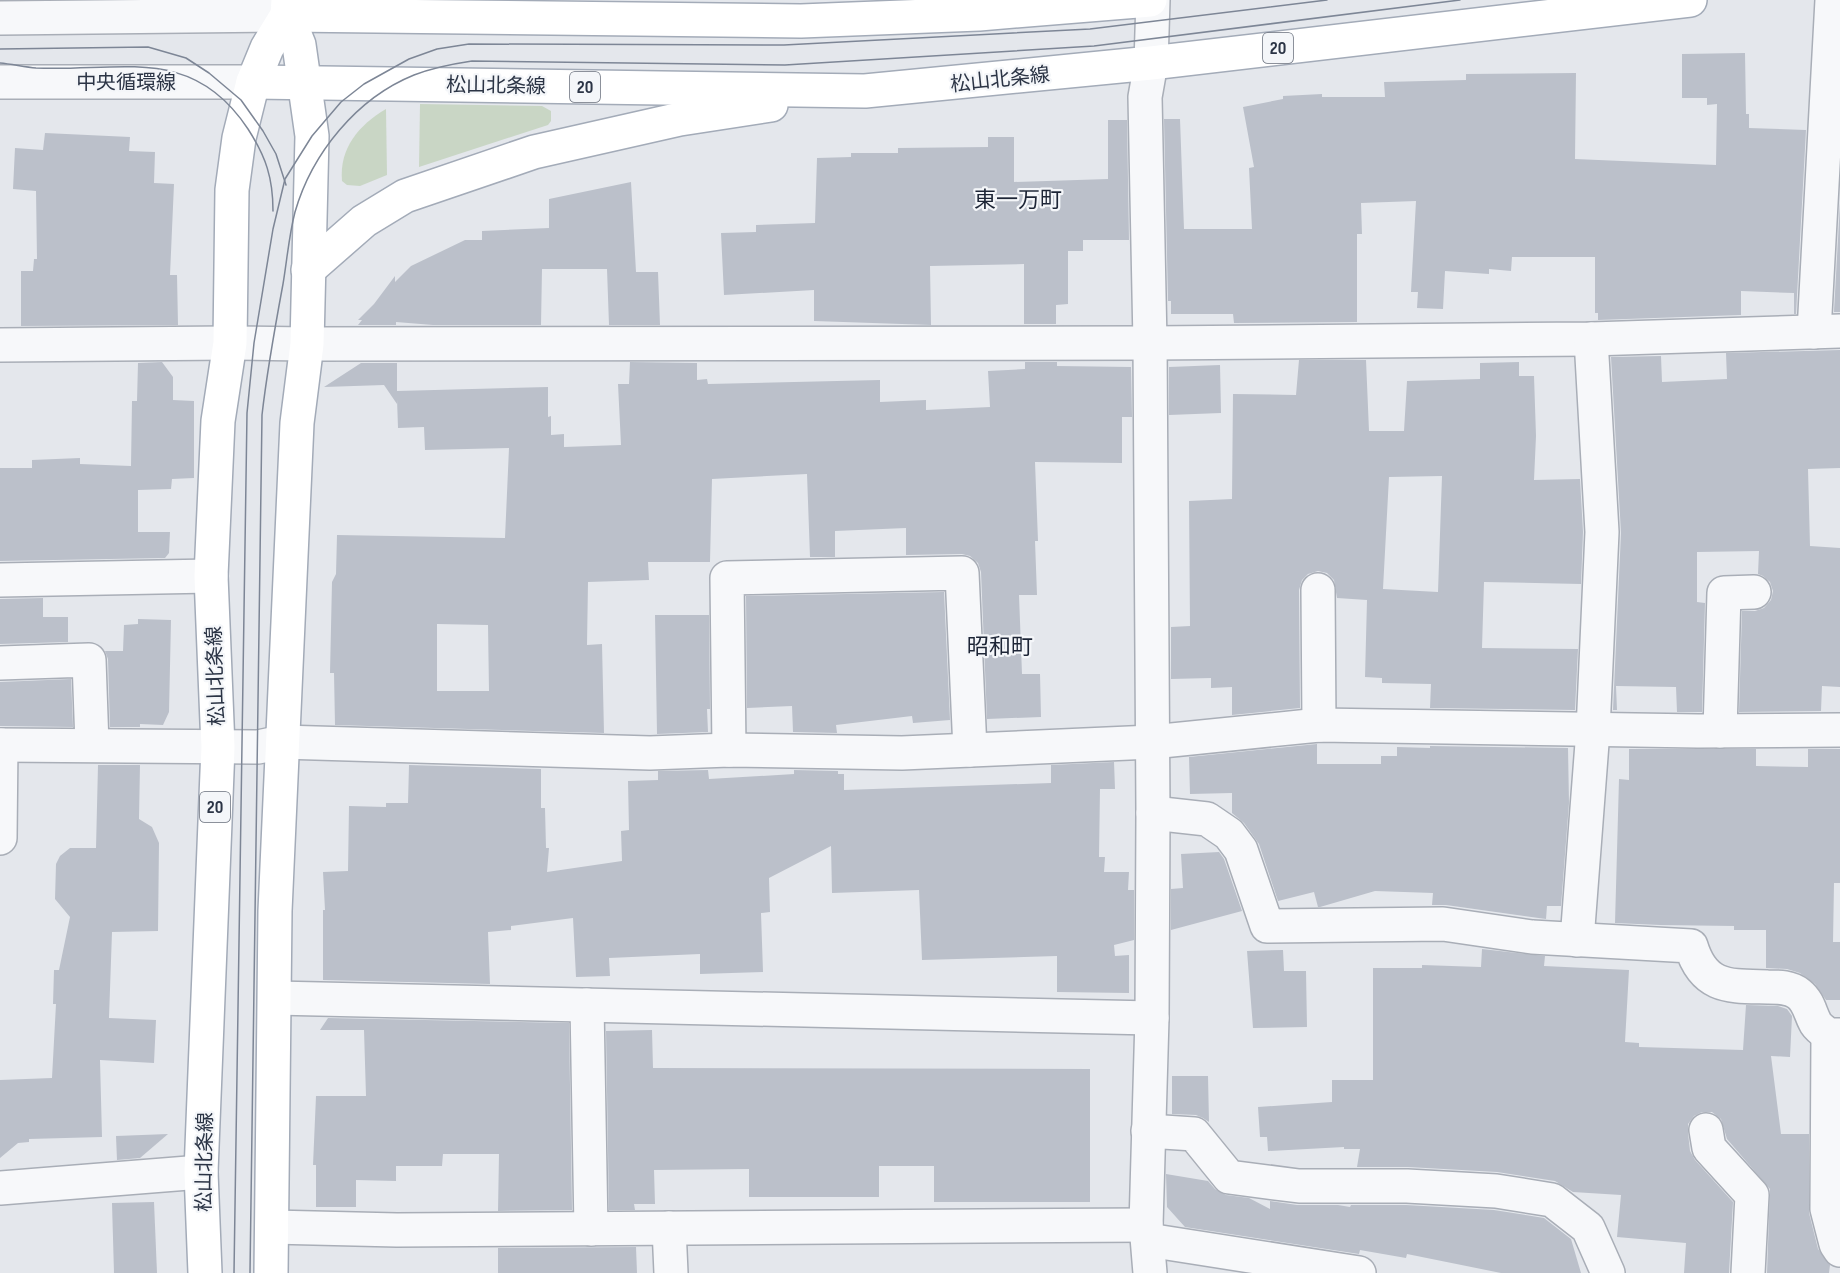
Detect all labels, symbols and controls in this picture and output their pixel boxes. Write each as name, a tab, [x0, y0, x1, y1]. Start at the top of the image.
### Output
road number: 20	[1263, 33, 1293, 63]
street label: 松山北条線	[949, 63, 1051, 97]
street label: 中央循環線	[76, 71, 176, 95]
road number: 20	[570, 72, 600, 102]
street label: 松山北条線	[446, 73, 546, 99]
district label: 東一万町	[974, 187, 1062, 214]
street label: 松山北条線	[202, 626, 230, 726]
district label: 昭和町	[967, 634, 1033, 661]
road number: 20	[200, 792, 230, 822]
street label: 松山北条線	[192, 1112, 218, 1212]

